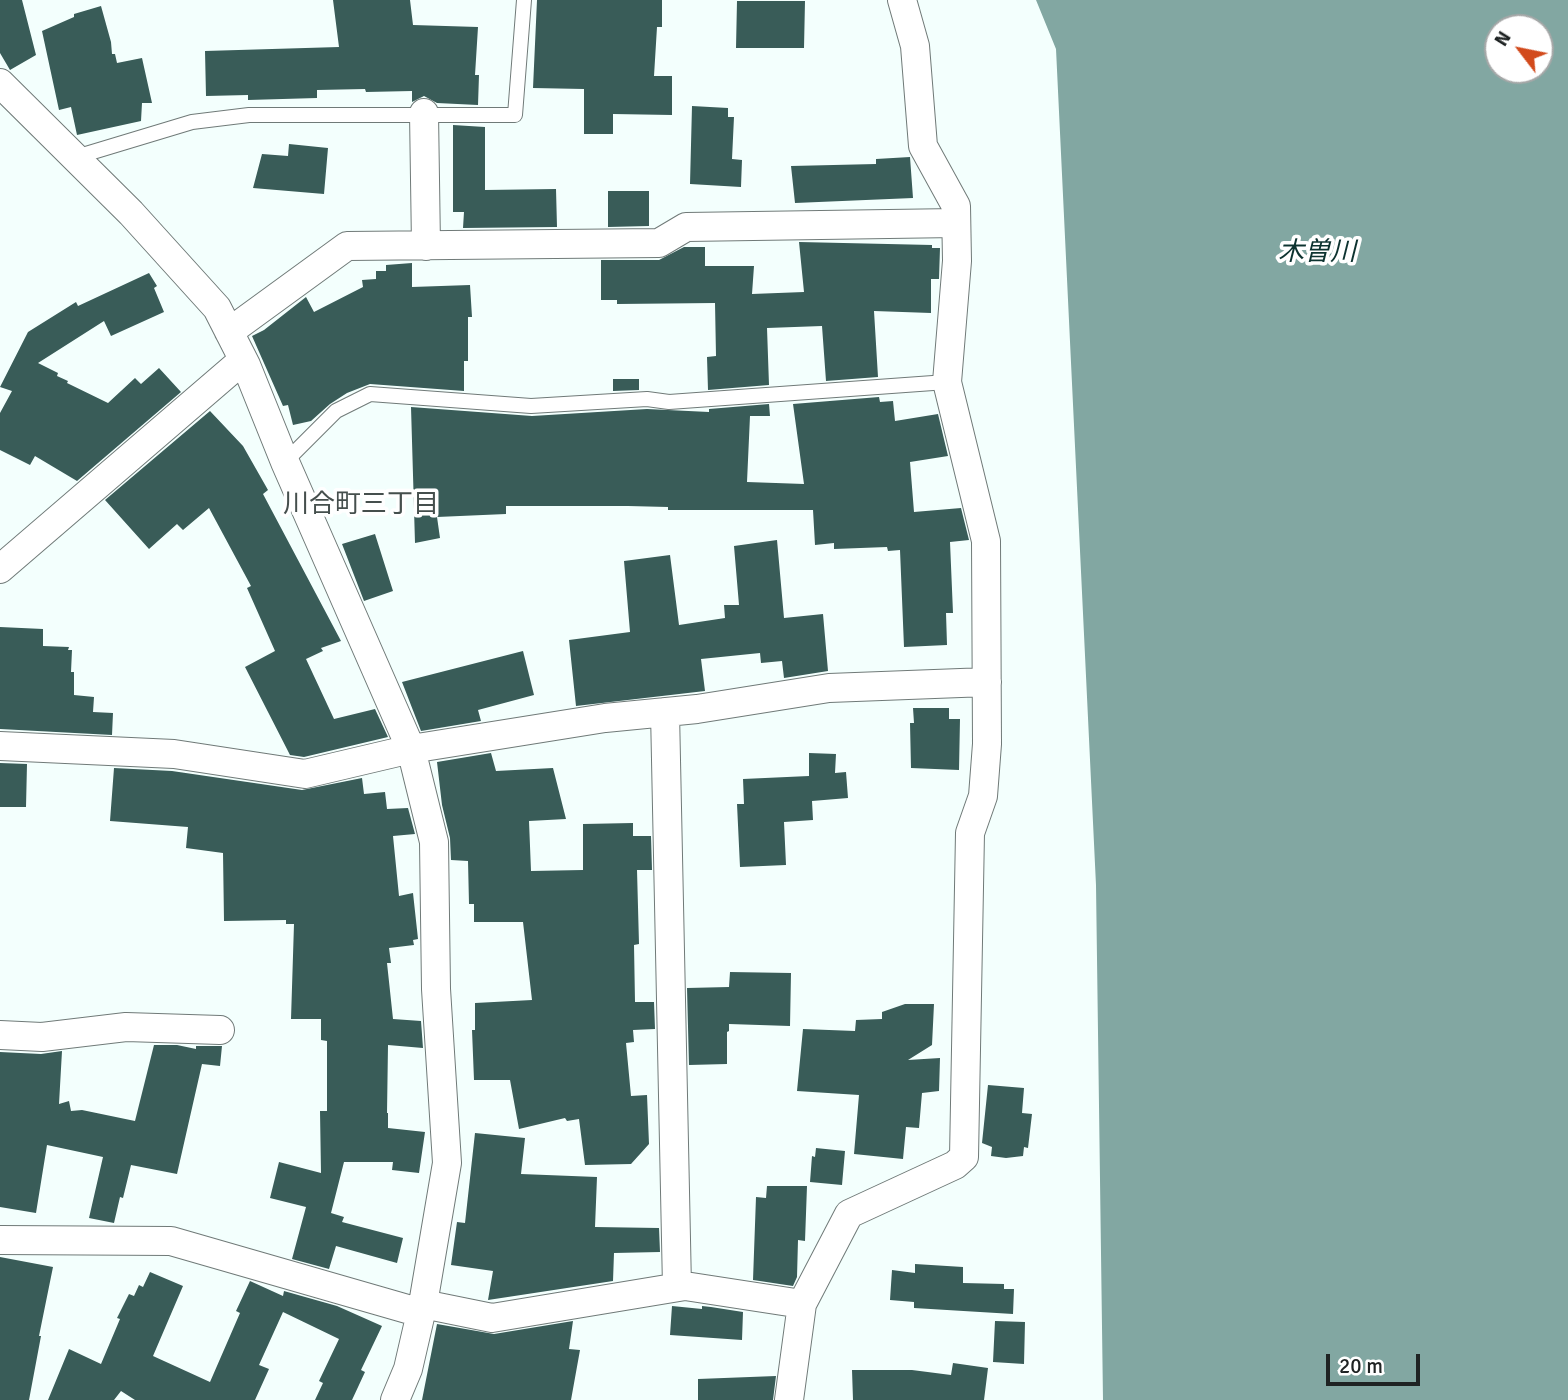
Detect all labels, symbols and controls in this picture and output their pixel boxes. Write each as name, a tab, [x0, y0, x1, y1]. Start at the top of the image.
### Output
north arrow	[1484, 14, 1554, 84]
text: N	[1489, 27, 1517, 51]
water label: 木曽川	[1278, 237, 1356, 269]
district label: 川合町三丁目	[283, 489, 439, 521]
scale bar	[1330, 1340, 1424, 1384]
text: 20 m	[1339, 1353, 1383, 1379]

